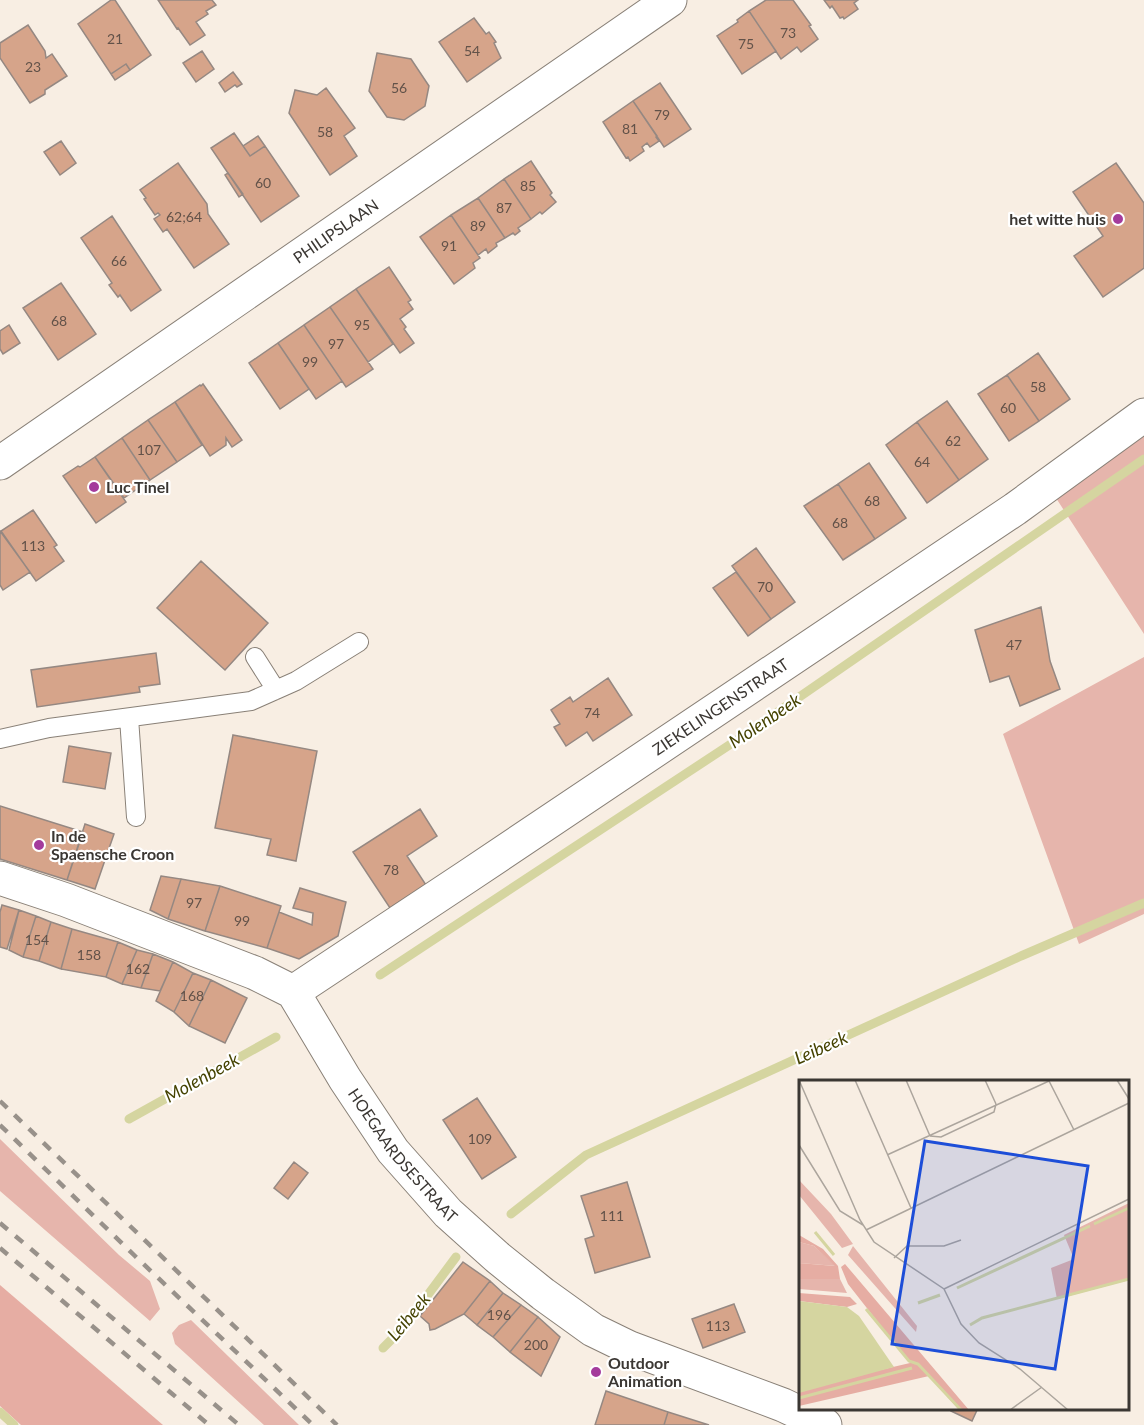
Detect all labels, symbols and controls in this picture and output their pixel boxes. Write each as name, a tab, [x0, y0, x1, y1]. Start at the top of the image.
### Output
house number: 73	[780, 24, 796, 41]
house number: 21	[107, 30, 123, 47]
house number: 75	[738, 35, 754, 52]
house number: 54	[464, 42, 480, 59]
house number: 23	[25, 58, 41, 75]
house number: 56	[391, 79, 407, 96]
house number: 79	[654, 106, 670, 123]
house number: 81	[622, 120, 638, 137]
house number: 58	[317, 123, 333, 140]
house number: 60	[255, 174, 271, 191]
house number: 85	[520, 177, 536, 194]
street label: PHILIPSLAAN	[289, 195, 382, 267]
house number: 87	[496, 199, 512, 216]
house number: 62;64	[166, 208, 202, 225]
place label: het witte huis	[1009, 209, 1106, 228]
marker: het witte huis	[1111, 212, 1125, 226]
house number: 89	[470, 217, 486, 234]
house number: 91	[441, 237, 457, 254]
house number: 66	[111, 252, 127, 269]
house number: 68	[51, 312, 67, 329]
house number: 95	[354, 316, 370, 333]
house number: 97	[328, 335, 344, 352]
house number: 99	[302, 353, 318, 370]
house number: 58	[1030, 378, 1046, 395]
house number: 60	[1000, 399, 1016, 416]
house number: 62	[945, 432, 961, 449]
house number: 107	[137, 441, 161, 458]
house number: 64	[914, 453, 930, 470]
place label: Luc Tinel	[106, 477, 169, 496]
marker: Luc Tinel	[87, 480, 101, 494]
house number: 68	[864, 492, 880, 509]
house number: 68	[832, 514, 848, 531]
house number: 113	[21, 537, 45, 554]
house number: 70	[757, 578, 773, 595]
house number: 47	[1006, 636, 1022, 653]
street label: ZIEKELINGENSTRAAT	[649, 654, 792, 759]
water label: Molenbeek	[724, 688, 805, 752]
house number: 74	[584, 704, 600, 721]
place label: In de Spaensche Croon	[51, 826, 174, 863]
marker: In de Spaensche Croon	[32, 838, 46, 852]
house number: 78	[383, 861, 399, 878]
house number: 97	[186, 894, 202, 911]
house number: 99	[234, 912, 250, 929]
house number: 154	[25, 931, 49, 948]
house number: 158	[77, 946, 101, 963]
house number: 162	[126, 960, 150, 977]
house number: 168	[180, 987, 204, 1004]
water label: Leibeek	[791, 1025, 851, 1068]
water label: Molenbeek	[160, 1047, 243, 1107]
inset map	[799, 1080, 1129, 1410]
street label: HOEGAARDSESTRAAT	[345, 1084, 462, 1226]
house number: 109	[468, 1130, 492, 1147]
house number: 111	[600, 1207, 624, 1224]
water label: Leibeek	[382, 1288, 435, 1345]
house number: 196	[487, 1306, 511, 1323]
house number: 113	[706, 1317, 730, 1334]
house number: 200	[524, 1336, 548, 1353]
place label: Outdoor Animation	[607, 1353, 682, 1390]
marker: Outdoor Animation	[589, 1365, 603, 1379]

